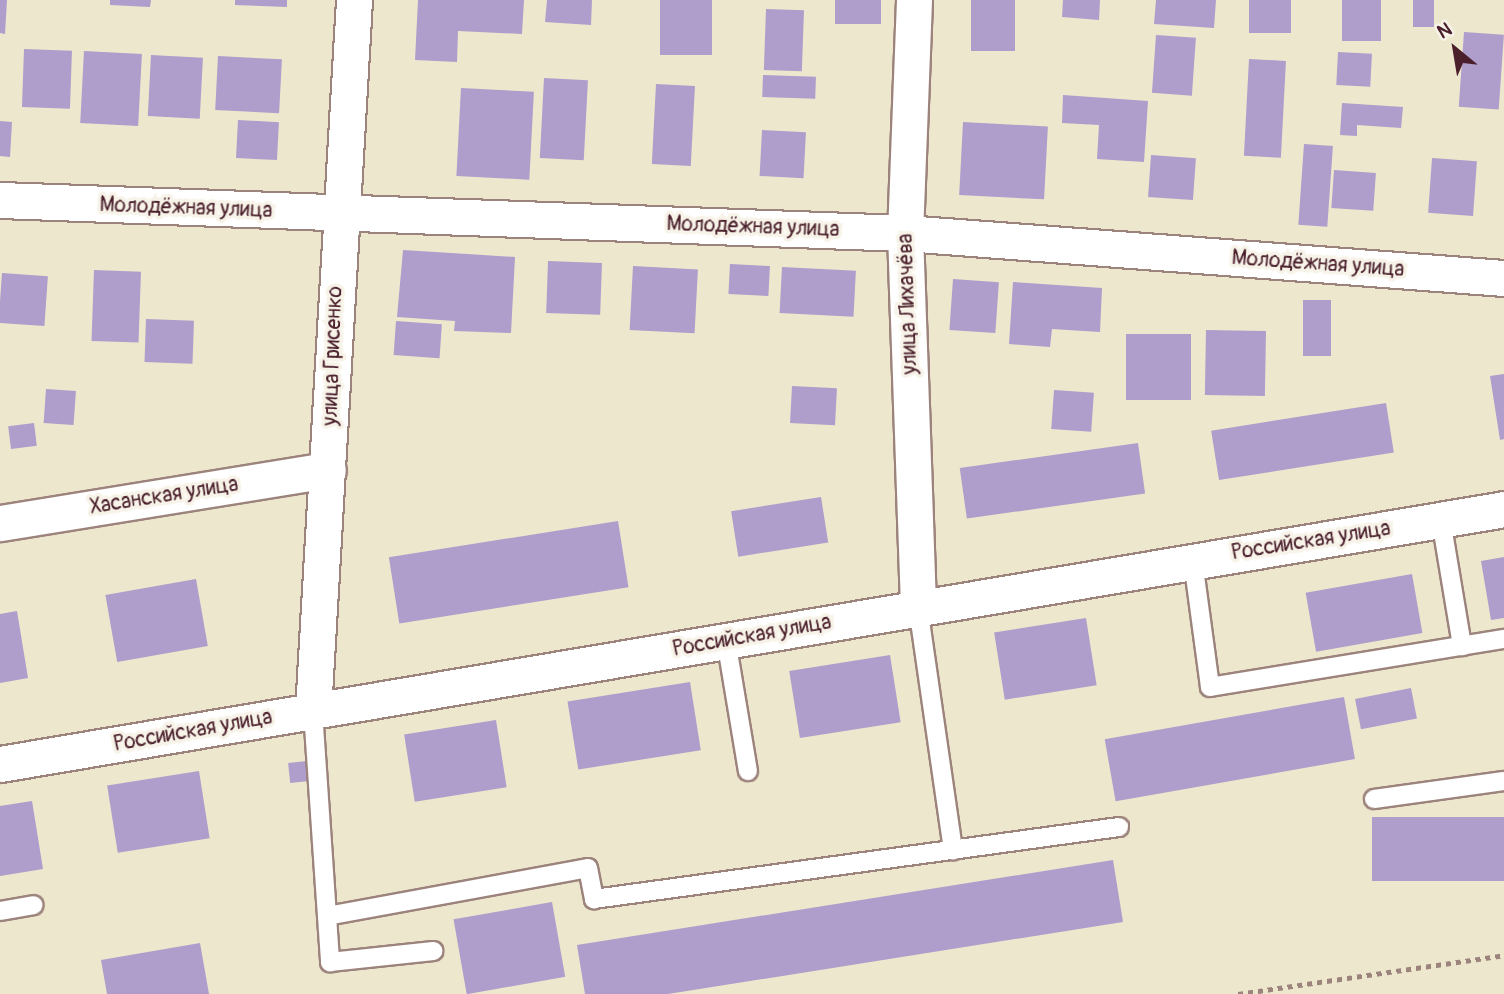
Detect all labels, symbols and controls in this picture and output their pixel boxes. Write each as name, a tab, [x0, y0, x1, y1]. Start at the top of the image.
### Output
north arrow	[1420, 14, 1490, 84]
text: N	[1433, 17, 1456, 44]
street label: Молодёжная улица	[99, 192, 273, 224]
street label: Молодёжная улица	[666, 211, 840, 243]
street label: улица Лихачёва	[893, 233, 923, 375]
street label: Молодёжная улица	[1231, 245, 1405, 283]
street label: улица Грисенко	[318, 286, 348, 426]
street label: Хасанская улица	[88, 472, 240, 520]
street label: Российская улица	[1230, 516, 1392, 566]
street label: Российская улица	[671, 610, 833, 662]
street label: Российская улица	[112, 705, 274, 757]

